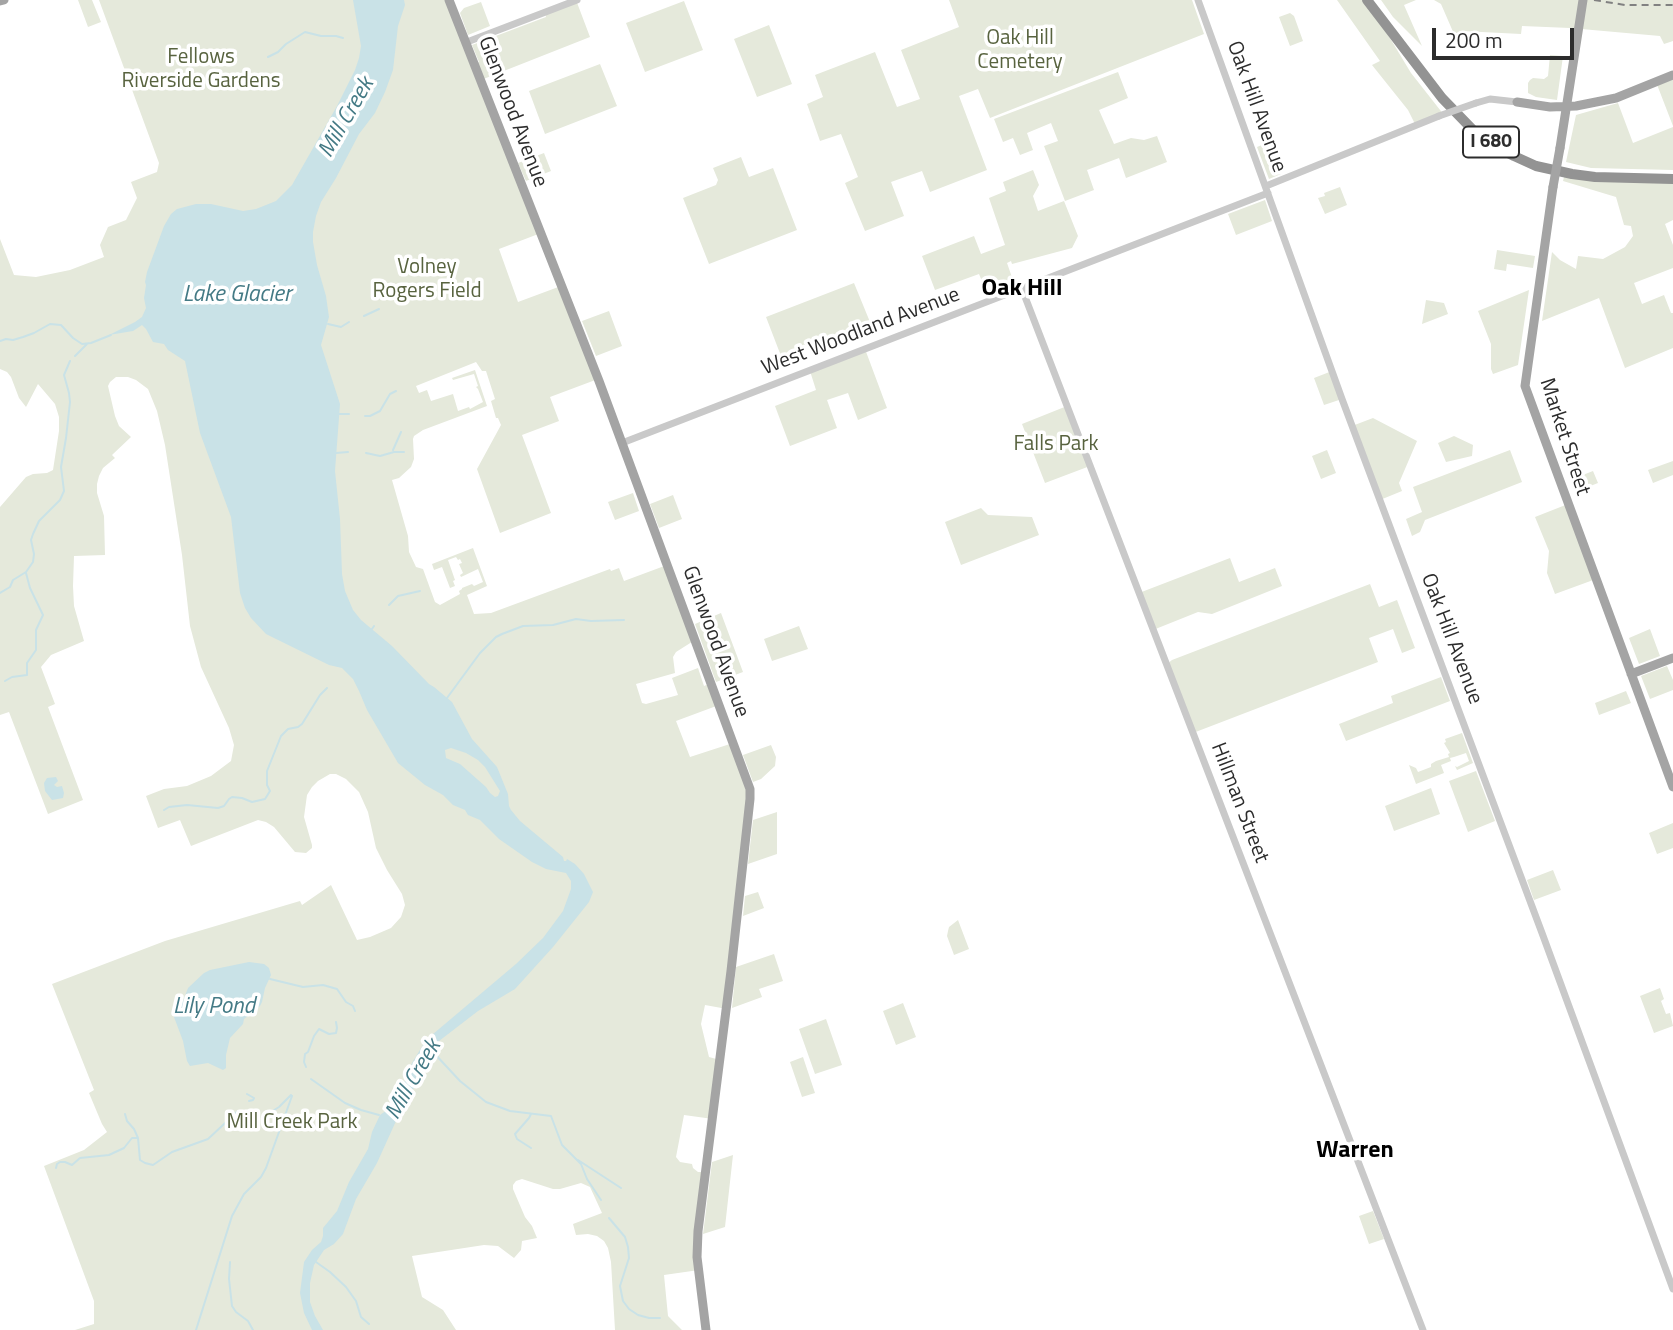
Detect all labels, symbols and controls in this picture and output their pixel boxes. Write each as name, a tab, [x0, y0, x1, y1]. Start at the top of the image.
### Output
scale bar	[1435, 14, 1577, 58]
text: 200 m	[1445, 24, 1502, 56]
park label: Oak Hill Cemetery	[977, 26, 1063, 76]
street label: Glenwood Avenue	[472, 33, 552, 191]
street label: Oak Hill Avenue	[1221, 38, 1291, 176]
park label: Fellows Riverside Gardens	[121, 45, 281, 95]
water label: Mill Creek	[313, 73, 381, 163]
road number: I 680	[1463, 126, 1519, 158]
park label: Volney Rogers Field	[372, 255, 482, 305]
district label: Oak Hill	[982, 275, 1062, 303]
water label: Lake Glacier	[183, 281, 291, 309]
street label: West Woodland Avenue	[758, 283, 964, 381]
street label: Market Street	[1533, 375, 1595, 499]
park label: Falls Park	[1013, 432, 1099, 458]
street label: Glenwood Avenue	[676, 563, 754, 721]
street label: Oak Hill Avenue	[1415, 570, 1487, 708]
street label: Hillman Street	[1205, 739, 1273, 867]
water label: Lily Pond	[173, 993, 255, 1021]
water label: Mill Creek	[380, 1035, 448, 1125]
park label: Mill Creek Park	[226, 1110, 358, 1136]
district label: Warren	[1316, 1137, 1394, 1165]

